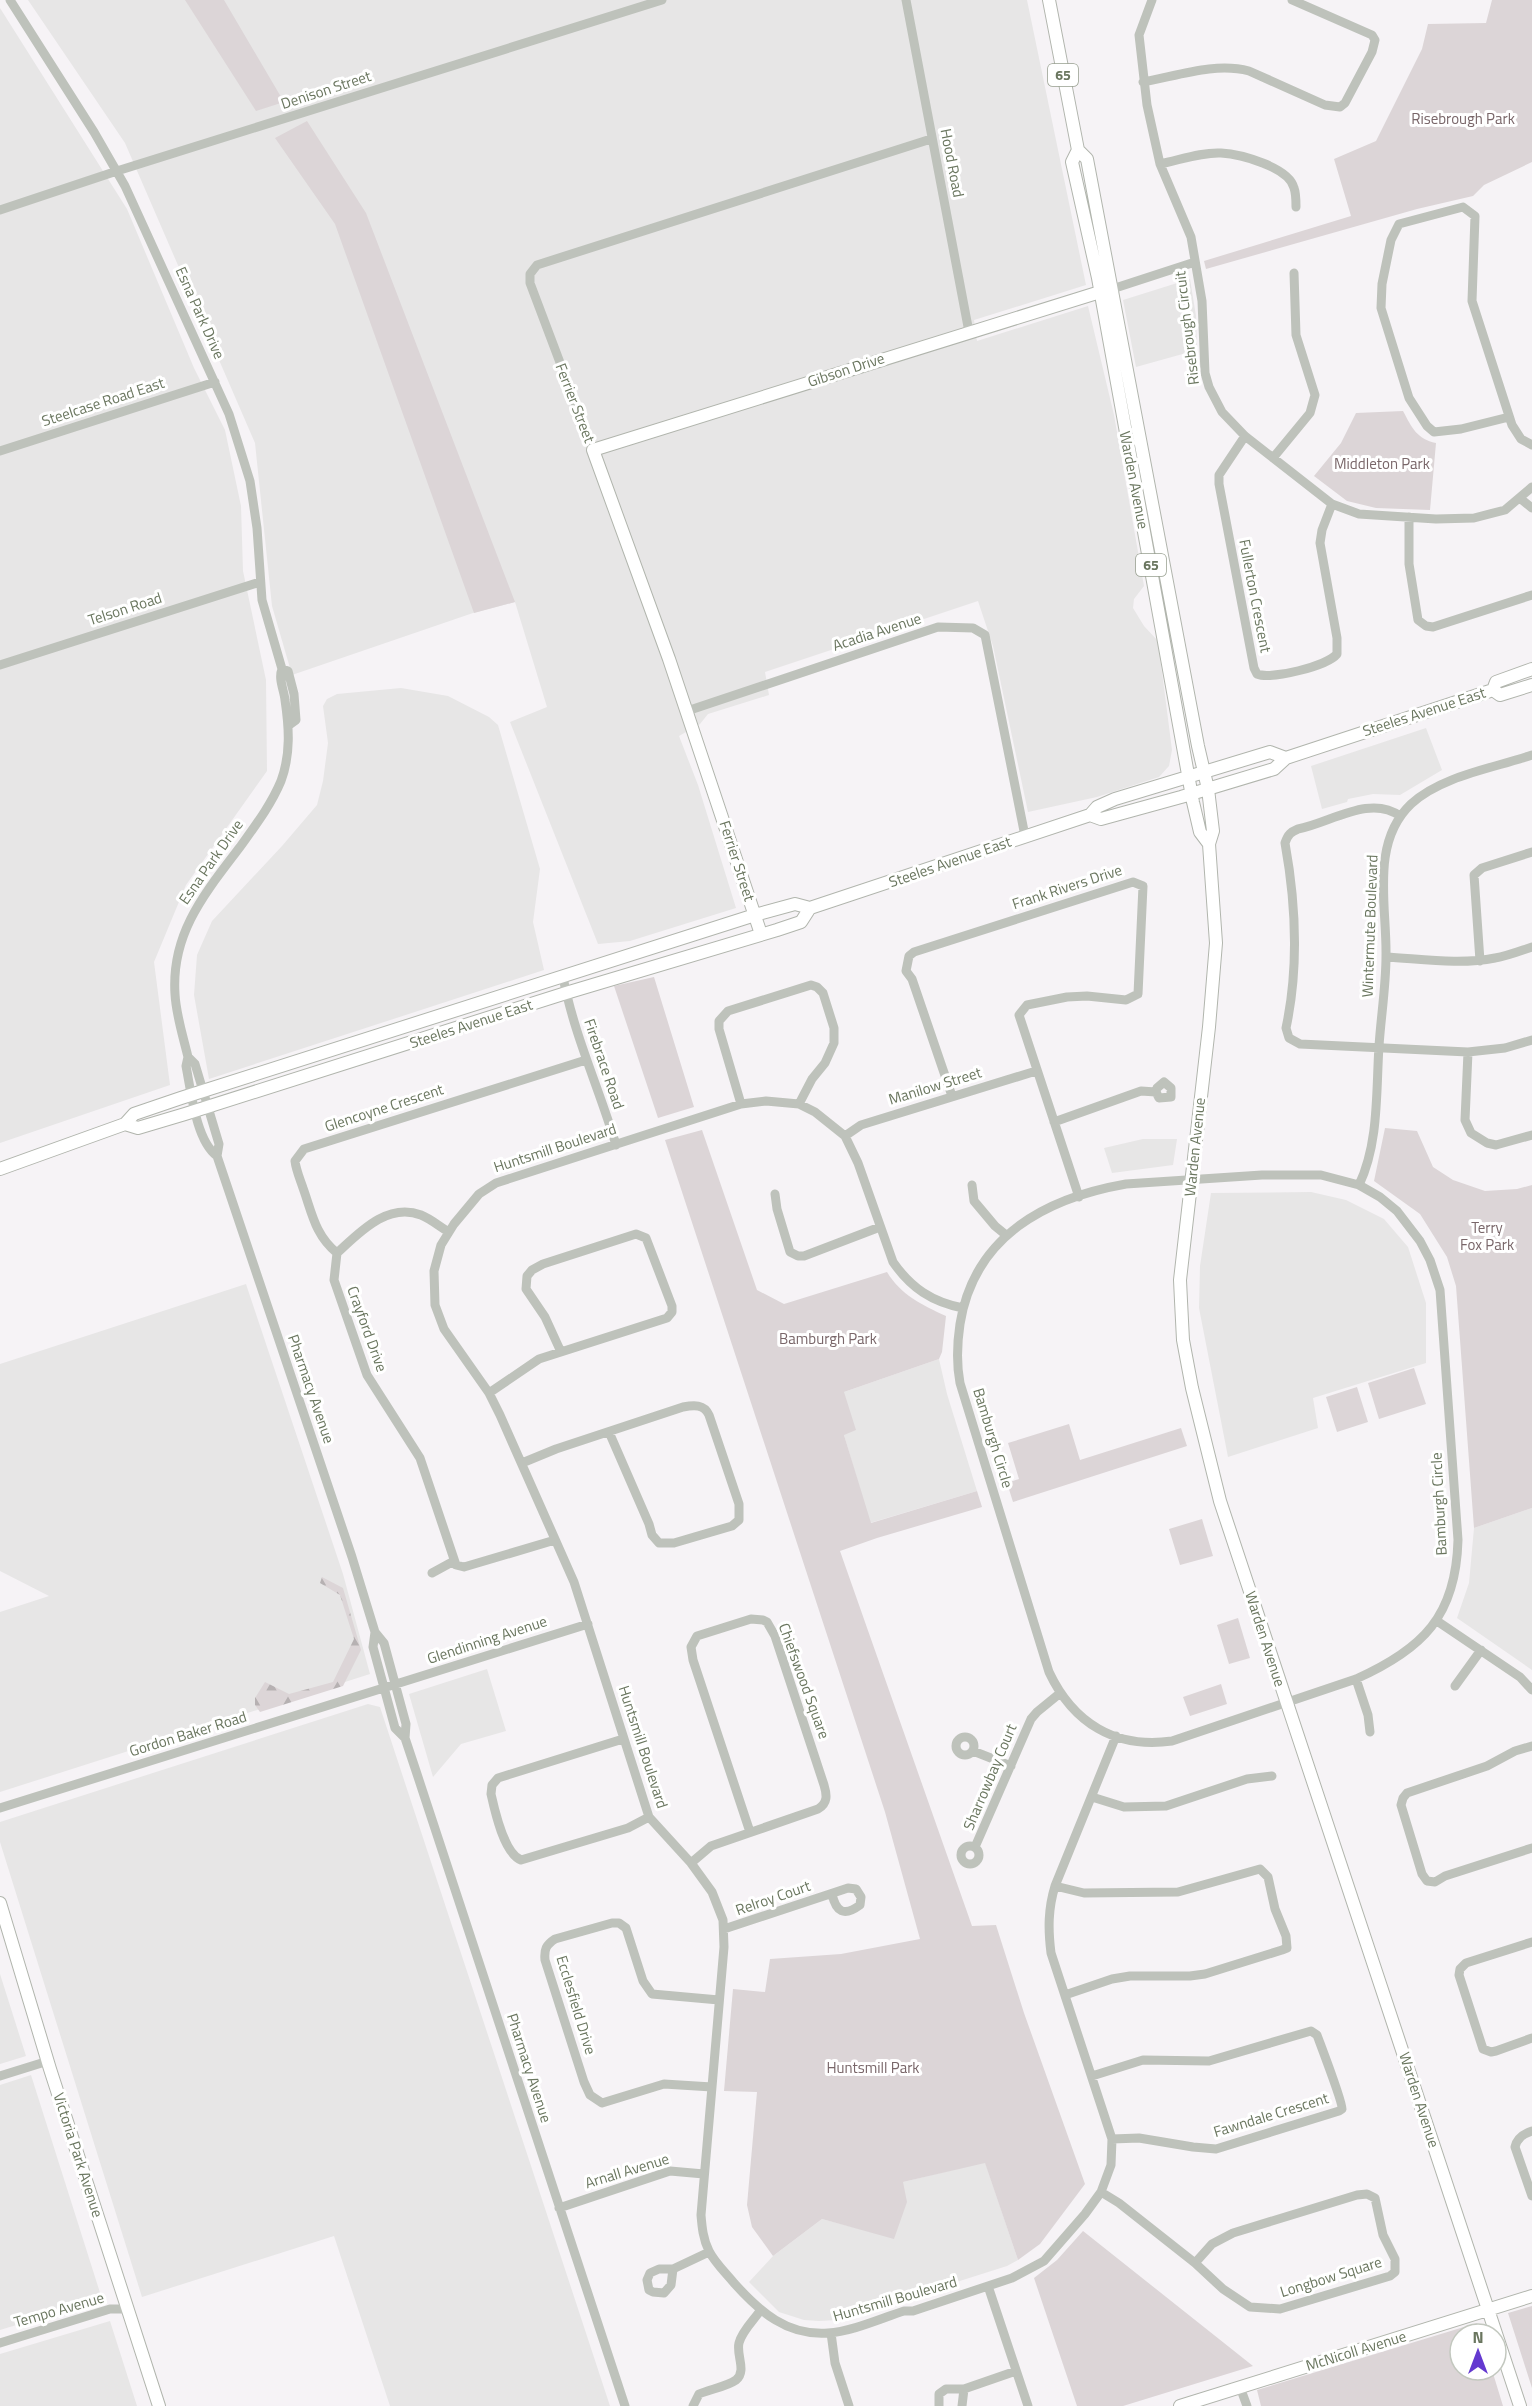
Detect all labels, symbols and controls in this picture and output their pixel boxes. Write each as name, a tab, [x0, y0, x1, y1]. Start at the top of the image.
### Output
street label: Denison Street	[278, 64, 375, 115]
road number: 65	[1048, 64, 1078, 86]
park label: Risebrough Park	[1411, 107, 1515, 130]
street label: Hood Road	[935, 127, 970, 199]
street label: Esna Park Drive	[170, 263, 231, 363]
street label: Risebrough Circuit	[1168, 269, 1205, 386]
street label: Gibson Drive	[804, 346, 887, 393]
street label: Ferrier Street	[550, 360, 601, 447]
street label: Steelcase Road East	[39, 371, 168, 432]
street label: Warden Avenue	[1114, 429, 1155, 531]
park label: Middleton Park	[1334, 452, 1430, 475]
street label: Fullerton Crescent	[1233, 537, 1278, 655]
road number: 65	[1136, 554, 1166, 576]
street label: Telson Road	[85, 586, 165, 631]
street label: Acadia Avenue	[830, 606, 924, 657]
street label: Steeles Avenue East	[1359, 681, 1489, 742]
street label: Esna Park Drive	[173, 815, 248, 909]
street label: Ferrier Street	[714, 818, 762, 905]
street label: Steeles Avenue East	[886, 830, 1015, 893]
street label: Wintermute Boulevard	[1356, 854, 1383, 998]
street label: Frank Rivers Drive	[1009, 858, 1125, 915]
street label: Steeles Avenue East	[406, 993, 536, 1054]
street label: Firebrace Road	[578, 1016, 631, 1112]
street label: Manilow Street	[886, 1060, 985, 1111]
street label: Glencoyne Crescent	[321, 1077, 447, 1138]
street label: Warden Avenue	[1178, 1096, 1211, 1198]
street label: Huntsmill Boulevard	[490, 1117, 619, 1178]
park label: Terry Fox Park	[1460, 1216, 1514, 1256]
street label: Crayford Drive	[341, 1283, 394, 1375]
park label: Bamburgh Park	[779, 1327, 877, 1350]
street label: Pharmacy Avenue	[282, 1331, 341, 1446]
street label: Bamburgh Circle	[967, 1385, 1020, 1491]
street label: Bamburgh Circle	[1424, 1452, 1453, 1556]
street label: Warden Avenue	[1239, 1588, 1292, 1690]
street label: Glendinning Avenue	[424, 1609, 550, 1670]
street label: Chiefswood Square	[773, 1620, 836, 1742]
street label: Huntsmill Boulevard	[613, 1682, 674, 1811]
street label: Gordon Baker Road	[126, 1705, 249, 1762]
street label: Sharrowbay Court	[957, 1719, 1023, 1834]
street label: Relroy Court	[732, 1874, 814, 1921]
street label: Ecclesfield Drive	[550, 1952, 602, 2057]
street label: Pharmacy Avenue	[501, 2010, 558, 2125]
street label: Warden Avenue	[1393, 2049, 1446, 2151]
park label: Huntsmill Park	[826, 2056, 920, 2079]
street label: Fawndale Crescent	[1211, 2086, 1332, 2143]
street label: Victoria Park Avenue	[47, 2089, 109, 2220]
street label: Arnall Avenue	[582, 2147, 672, 2194]
street label: Longbow Square	[1277, 2250, 1385, 2303]
street label: Huntsmill Boulevard	[830, 2270, 960, 2327]
street label: Tempo Avenue	[11, 2286, 107, 2333]
north arrow	[1448, 2322, 1508, 2382]
street label: McNicoll Avenue	[1303, 2324, 1409, 2377]
text: N	[1472, 2325, 1484, 2349]

